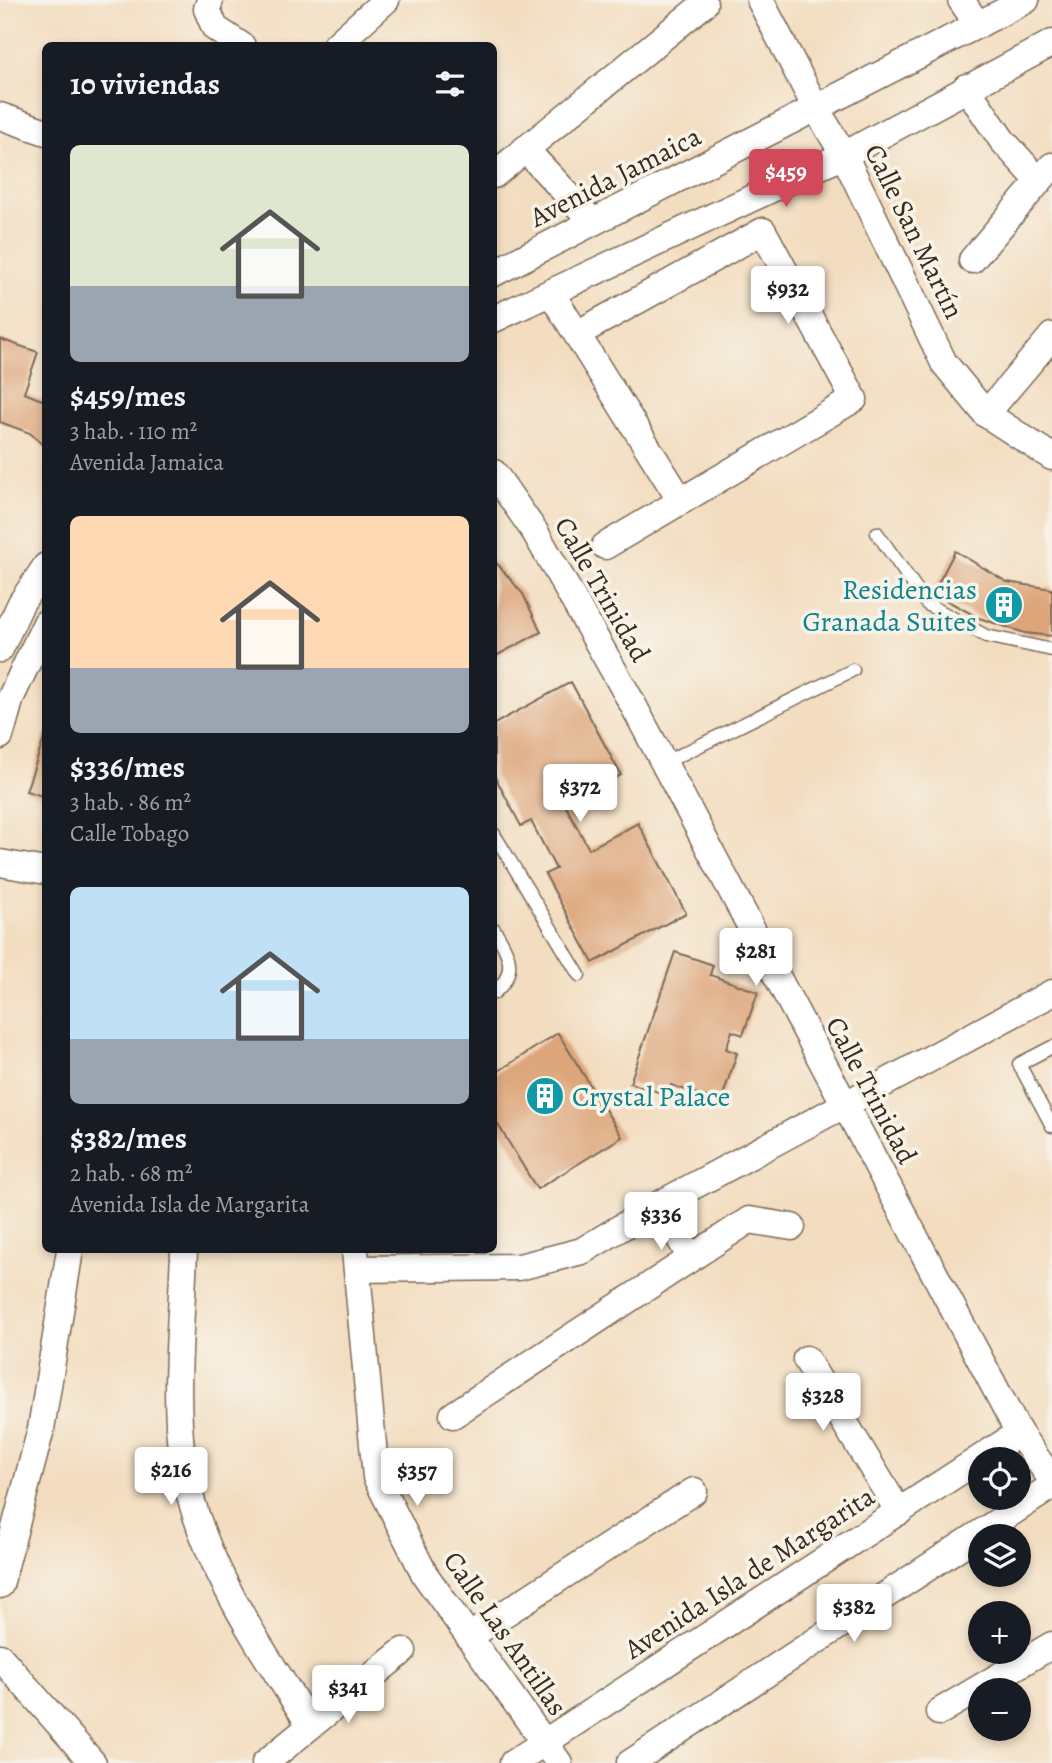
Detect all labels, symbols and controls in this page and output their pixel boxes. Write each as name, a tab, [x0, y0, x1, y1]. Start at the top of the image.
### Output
text: 10 viviendas	[70, 64, 220, 104]
icon: filters	[431, 65, 469, 103]
street label: Avenida Jamaica	[522, 117, 708, 237]
street label: Calle San Martín	[855, 138, 973, 325]
pin: $459	[745, 150, 827, 209]
text: $459	[765, 156, 807, 187]
icon: home	[207, 191, 333, 317]
pin: $932	[747, 266, 829, 326]
text: $932	[767, 273, 809, 304]
text: $459/mes	[70, 376, 186, 416]
text: 3 hab. · 110 m²	[70, 416, 197, 447]
text: Avenida Jamaica	[70, 447, 224, 478]
street label: Calle Trinidad	[545, 510, 660, 670]
icon: home	[207, 562, 333, 688]
place label: Residencias Granada Suites	[802, 571, 977, 641]
building icon: Residencias Granada Suites	[983, 584, 1025, 626]
text: $336/mes	[70, 747, 185, 787]
pin: $372	[539, 764, 621, 824]
text: $372	[559, 771, 601, 802]
text: 3 hab. · 86 m²	[70, 787, 191, 818]
text: Calle Tobago	[70, 818, 189, 849]
pin: $281	[715, 928, 797, 988]
icon: home	[207, 933, 333, 1059]
text: $281	[735, 935, 777, 966]
street label: Calle Trinidad	[816, 1010, 926, 1172]
building icon: Crystal Palace	[524, 1075, 566, 1117]
place label: Crystal Palace	[572, 1078, 730, 1116]
text: $382/mes	[70, 1118, 187, 1158]
text: 2 hab. · 68 m²	[70, 1158, 193, 1189]
text: Avenida Isla de Margarita	[70, 1189, 309, 1220]
pin: $336	[620, 1192, 702, 1252]
text: $336	[640, 1199, 682, 1230]
pin: $328	[782, 1374, 864, 1433]
text: $328	[802, 1380, 844, 1411]
map controls	[968, 1447, 1031, 1741]
button: locate	[968, 1447, 1031, 1510]
pin: $216	[130, 1448, 212, 1507]
pin: $357	[376, 1448, 458, 1508]
text: $216	[151, 1454, 191, 1485]
text: $357	[397, 1455, 437, 1486]
street label: Avenida Isla de Margarita	[616, 1478, 882, 1669]
button: layers	[968, 1524, 1031, 1587]
street label: Calle Las Antillas	[434, 1544, 576, 1723]
pin: $382	[813, 1584, 895, 1644]
text: $382	[833, 1591, 875, 1622]
button: +	[968, 1601, 1031, 1664]
pin: $341	[307, 1666, 389, 1725]
text: $341	[328, 1672, 368, 1703]
button: −	[968, 1678, 1031, 1741]

